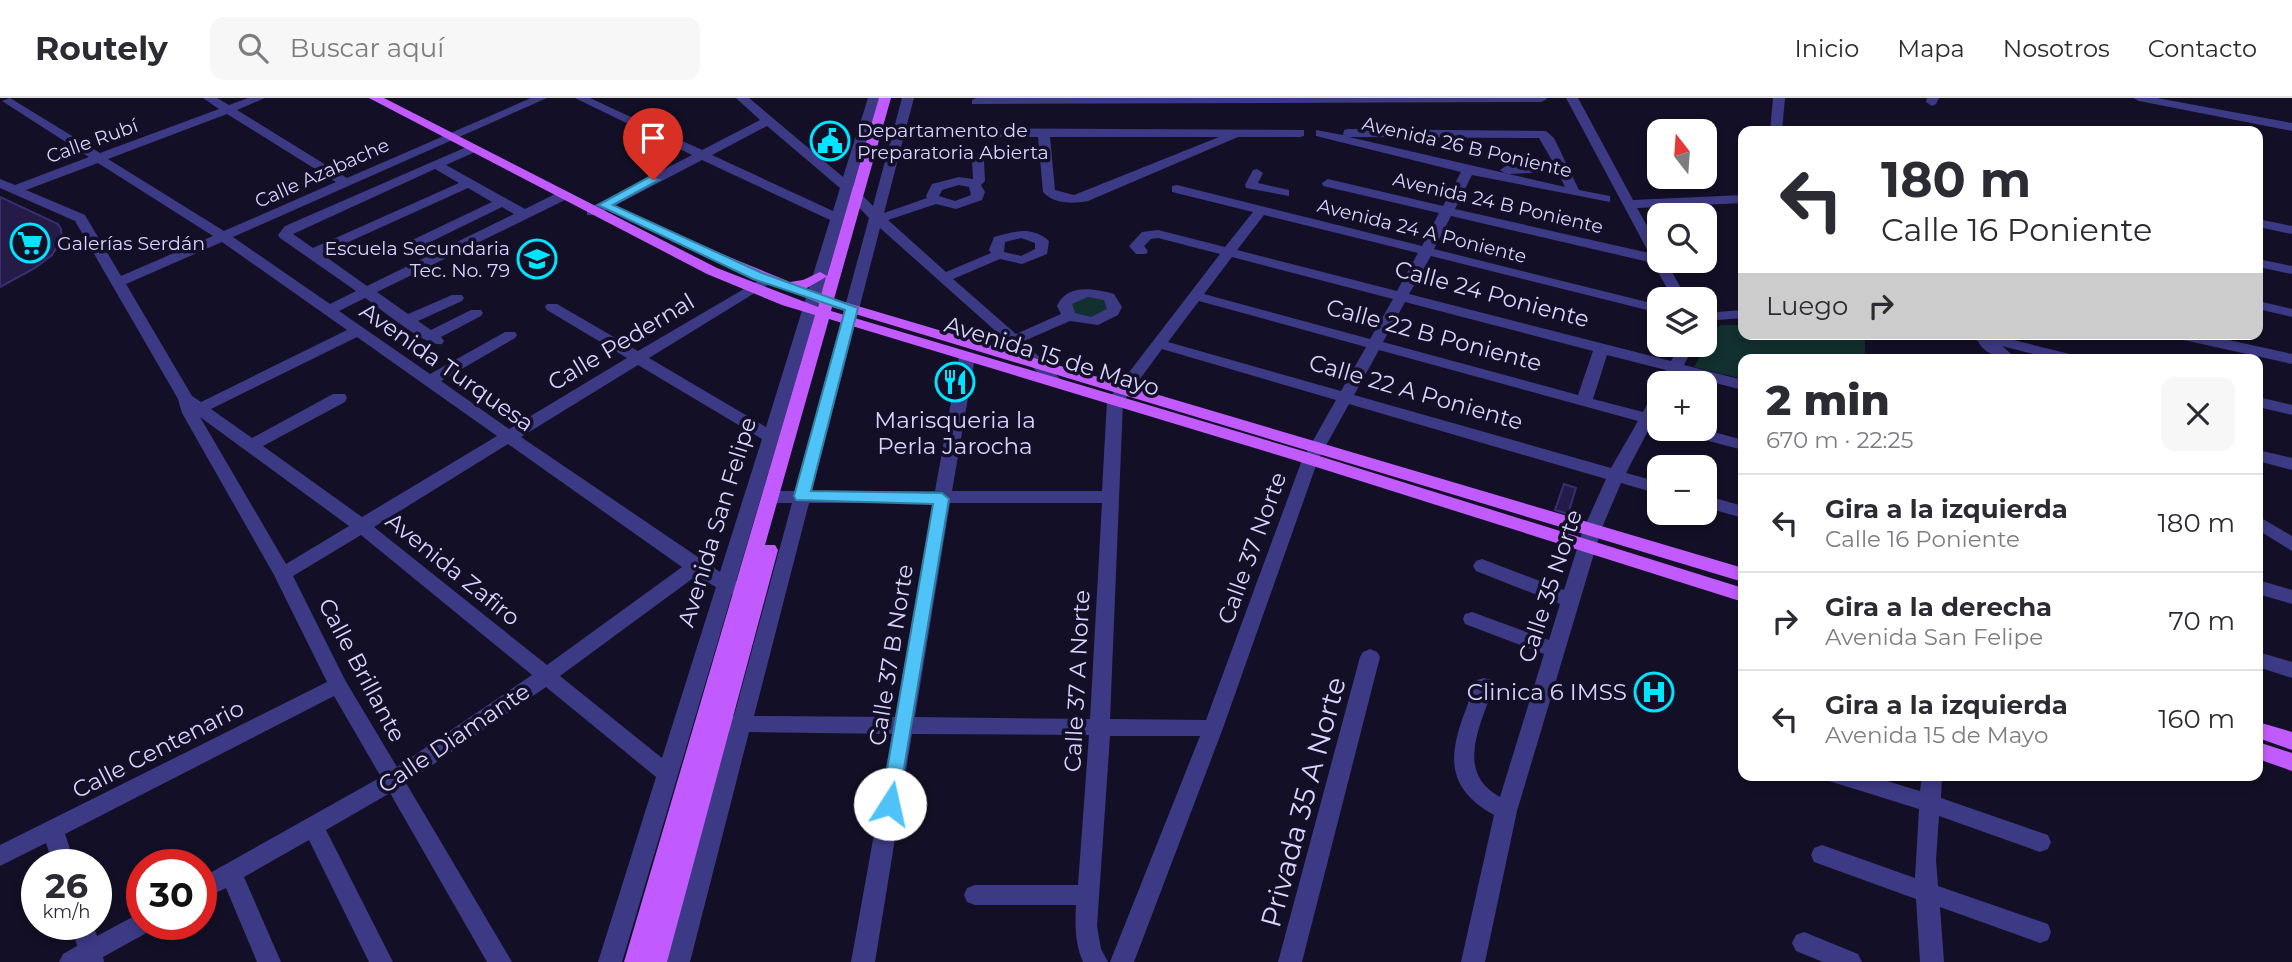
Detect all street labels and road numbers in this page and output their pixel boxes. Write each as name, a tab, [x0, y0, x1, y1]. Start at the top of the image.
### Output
street label: Avenida 26 B Poniente	[1360, 112, 1574, 182]
street label: Calle Rubí	[43, 114, 142, 168]
street label: Calle Azabache	[251, 133, 393, 213]
street label: Avenida 24 B Poniente	[1391, 168, 1605, 238]
street label: Avenida 24 A Poniente	[1315, 194, 1529, 268]
street label: Calle 24 Poniente	[1392, 255, 1592, 333]
street label: Calle Pedernal	[543, 287, 699, 397]
street label: Calle 22 B Poniente	[1323, 293, 1545, 377]
street label: Avenida Turquesa	[355, 296, 539, 438]
street label: Avenida 15 de Mayo	[941, 310, 1163, 402]
street label: Calle 22 A Poniente	[1306, 348, 1526, 436]
street label: Avenida San Felipe	[672, 414, 762, 630]
street label: Calle 37 Norte	[1212, 468, 1292, 628]
street label: Avenida Zafiro	[380, 506, 526, 632]
street label: Calle 35 Norte	[1512, 506, 1588, 666]
street label: Calle 37 B Norte	[863, 562, 919, 748]
street label: Calle 37 A Norte	[1058, 589, 1096, 773]
street label: Calle Brillante	[312, 593, 412, 747]
street label: Privada 35 A Norte	[1253, 673, 1353, 931]
street label: Calle Diamante	[373, 677, 535, 799]
street label: Calle Centenario	[68, 694, 248, 804]

